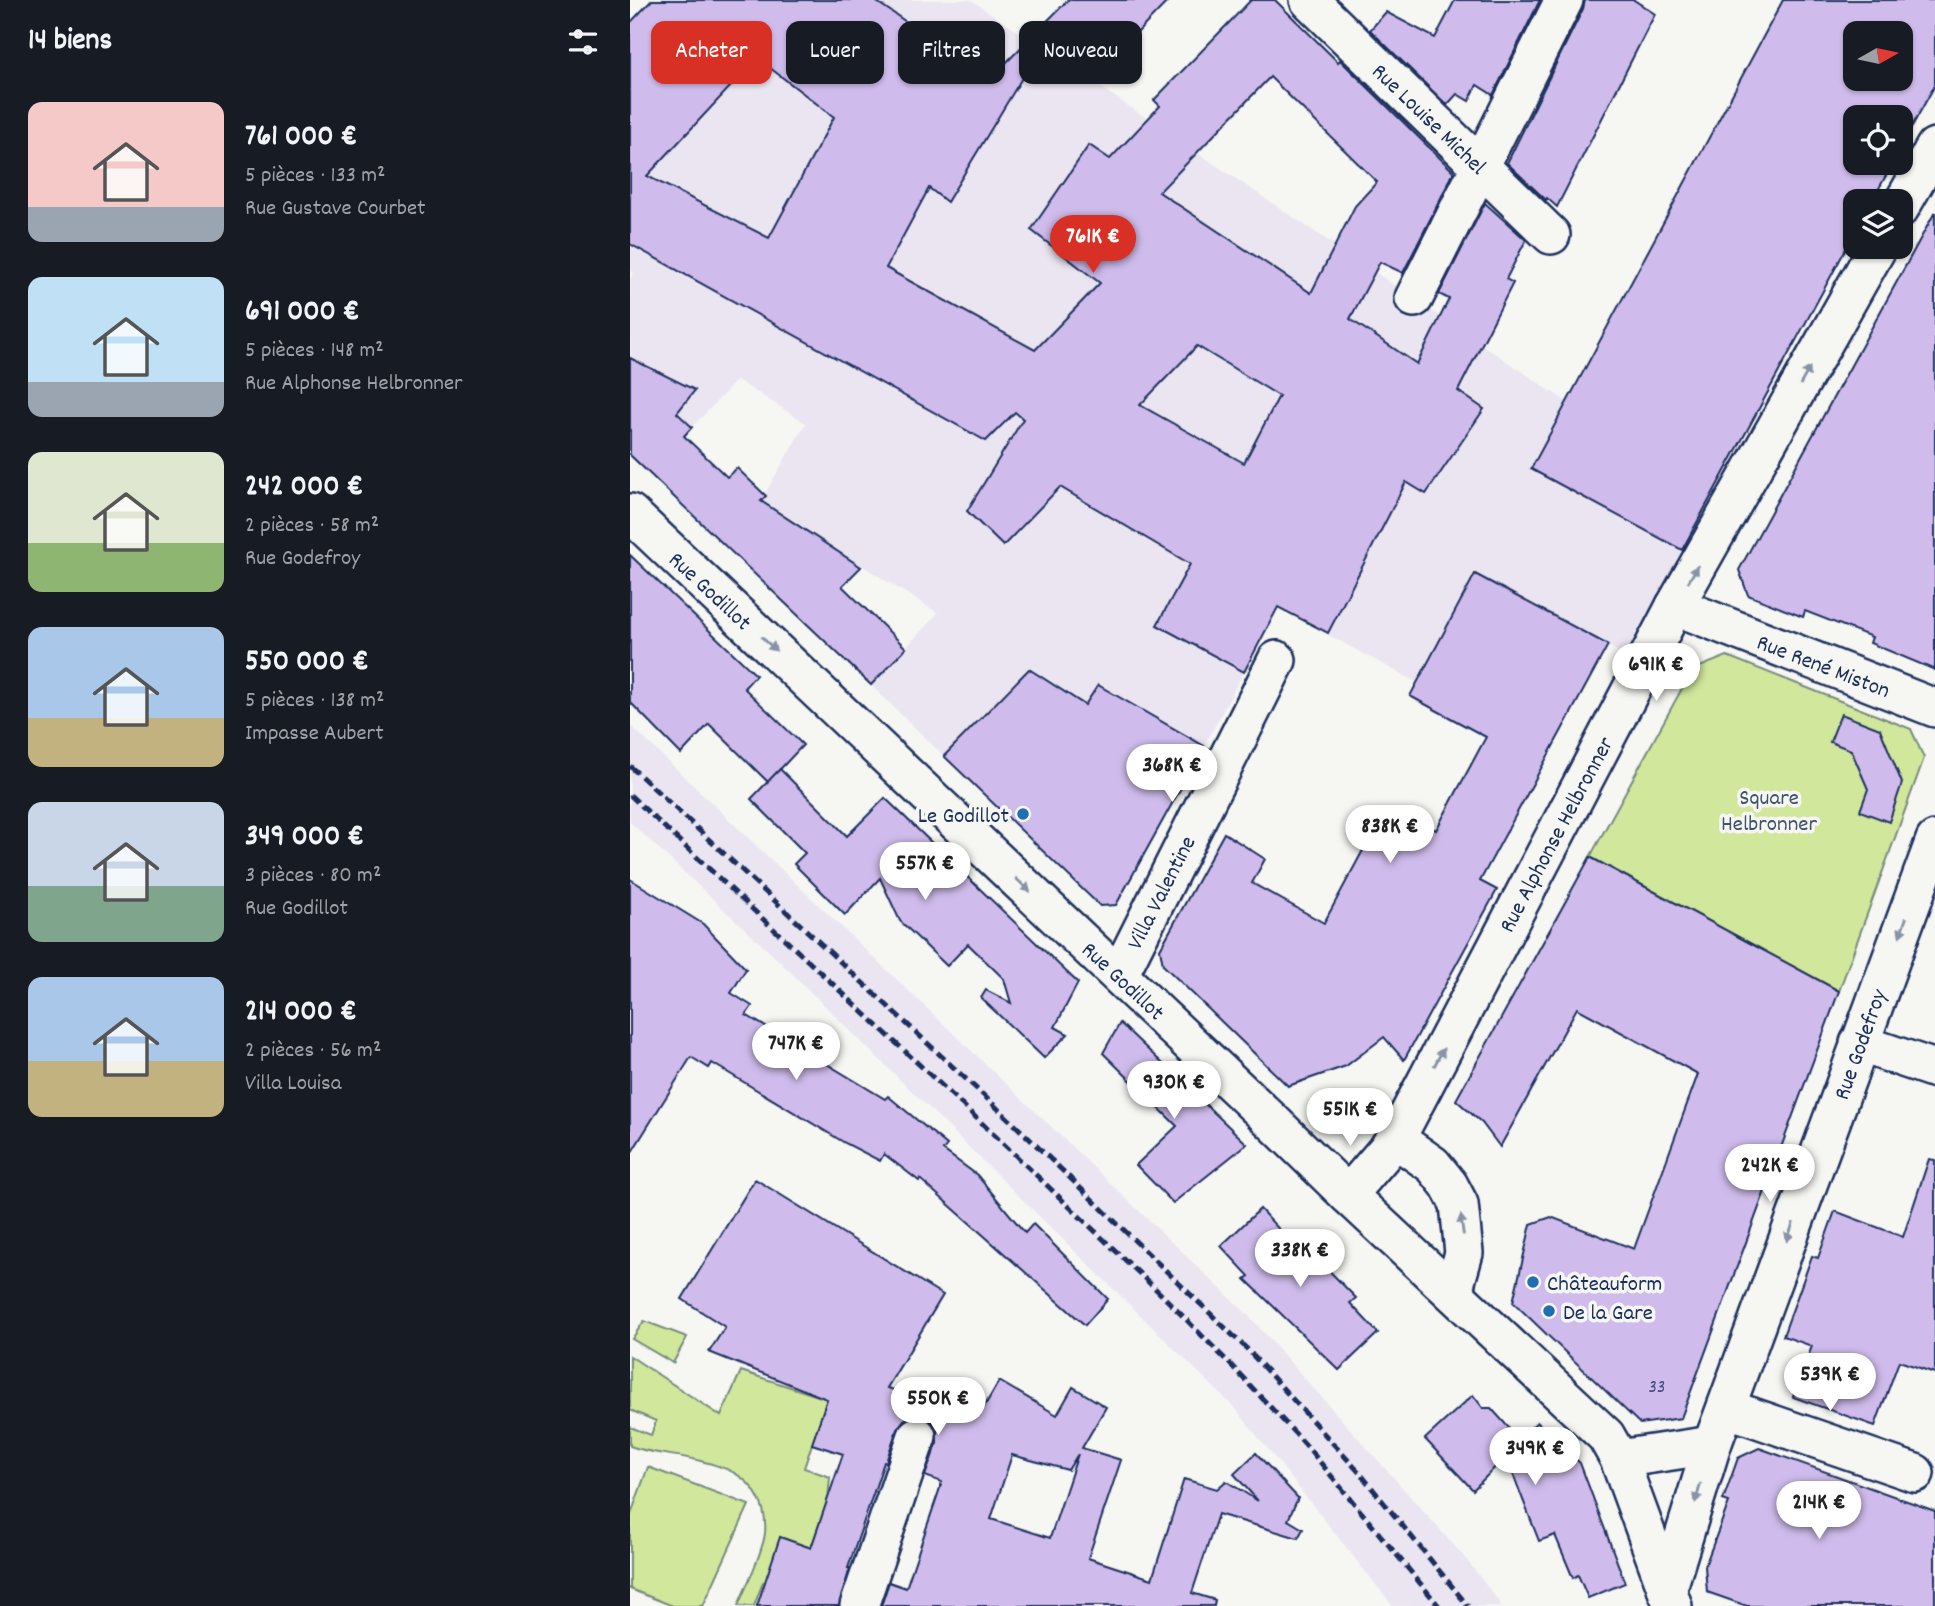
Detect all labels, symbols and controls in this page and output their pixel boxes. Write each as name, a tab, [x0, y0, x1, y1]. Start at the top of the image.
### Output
text: 14 biens	[28, 21, 112, 64]
chip: Acheter	[651, 21, 772, 84]
chip: Louer	[786, 21, 884, 84]
chip: Filtres	[898, 21, 1005, 84]
chip: Nouveau	[1019, 21, 1142, 84]
north arrow	[1843, 21, 1913, 91]
map controls	[1843, 21, 1913, 259]
icon: filters	[564, 23, 602, 61]
street label: Rue Louise Michel	[1363, 57, 1493, 184]
button: locate	[1843, 105, 1913, 175]
text: 761 000 €	[245, 117, 357, 160]
icon: home	[84, 130, 168, 214]
text: 5 pièces · 133 m²	[245, 160, 385, 193]
button: layers	[1843, 189, 1913, 259]
text: Rue Gustave Courbet	[245, 193, 426, 226]
pin: 761K €	[1036, 216, 1150, 275]
text: 761K €	[1066, 221, 1120, 254]
text: 691 000 €	[245, 292, 360, 335]
icon: home	[84, 305, 168, 389]
text: 5 pièces · 148 m²	[245, 335, 384, 368]
one-way arrow	[1799, 366, 1812, 385]
text: Rue Alphonse Helbronner	[245, 368, 463, 401]
text: 242 000 €	[245, 467, 363, 510]
icon: home	[84, 480, 168, 564]
text: 2 pièces · 58 m²	[245, 510, 379, 543]
text: Rue Godefroy	[245, 543, 360, 576]
street label: Rue Godillot	[660, 545, 758, 640]
one-way arrow	[1687, 564, 1699, 583]
street label: Rue René Miston	[1751, 628, 1894, 709]
one-way arrow	[760, 636, 777, 652]
text: 550 000 €	[245, 642, 369, 685]
pin: 691K €	[1599, 644, 1713, 703]
text: 691K €	[1628, 649, 1684, 682]
icon: home	[84, 655, 168, 739]
text: 5 pièces · 138 m²	[245, 685, 384, 718]
text: Impasse Aubert	[245, 718, 384, 751]
street label: Rue Alphonse Helbronner	[1492, 731, 1624, 939]
pin: 368K €	[1115, 744, 1229, 804]
text: 368K €	[1142, 750, 1202, 783]
park label: Square Helbronner	[1721, 783, 1817, 842]
place label: Le Godillot	[918, 801, 1009, 834]
marker: Le Godillot	[1015, 806, 1031, 822]
pin: 838K €	[1333, 806, 1447, 865]
text: 838K €	[1361, 811, 1419, 844]
text: 349 000 €	[245, 817, 364, 860]
icon: home	[84, 830, 168, 914]
street label: Villa Valentine	[1120, 831, 1206, 956]
pin: 557K €	[868, 842, 982, 902]
text: 557K €	[896, 848, 954, 881]
text: 3 pièces · 80 m²	[245, 860, 381, 893]
one-way arrow	[1014, 876, 1031, 892]
text: Rue Godillot	[245, 893, 348, 926]
one-way arrow	[1897, 917, 1908, 938]
street label: Rue Godillot	[1073, 935, 1171, 1030]
street label: Rue Godefroy	[1827, 985, 1898, 1105]
text: 214 000 €	[245, 992, 357, 1035]
icon: home	[84, 1005, 168, 1089]
pin: 747K €	[739, 1023, 853, 1082]
text: 747K €	[768, 1028, 824, 1061]
text: 2 pièces · 56 m²	[245, 1035, 381, 1068]
one-way arrow	[1432, 1046, 1444, 1066]
pin: 930K €	[1117, 1062, 1231, 1121]
text: 930K €	[1143, 1067, 1205, 1100]
text: Villa Louisa	[245, 1068, 342, 1101]
pin: 551K €	[1293, 1088, 1407, 1148]
text: 551K €	[1322, 1094, 1378, 1127]
pin: 242K €	[1713, 1144, 1827, 1204]
text: 242K €	[1741, 1150, 1799, 1183]
one-way arrow	[1456, 1214, 1467, 1236]
one-way arrow	[1784, 1222, 1795, 1243]
pin: 338K €	[1243, 1230, 1357, 1289]
text: 338K €	[1271, 1235, 1329, 1268]
place label: Châteauform	[1547, 1269, 1662, 1302]
marker: Châteauform	[1525, 1274, 1541, 1290]
place label: De la Gare	[1563, 1298, 1653, 1331]
marker: De la Gare	[1541, 1303, 1557, 1319]
pin: 539K €	[1773, 1354, 1887, 1413]
text: 539K €	[1800, 1359, 1860, 1392]
house number: 33	[1649, 1375, 1665, 1402]
pin: 550K €	[881, 1378, 995, 1437]
text: 550K €	[907, 1383, 969, 1416]
pin: 349K €	[1478, 1428, 1592, 1487]
text: 349K €	[1505, 1433, 1565, 1466]
pin: 214K €	[1762, 1482, 1876, 1541]
one-way arrow	[1692, 1483, 1702, 1504]
text: 214K €	[1792, 1487, 1846, 1520]

